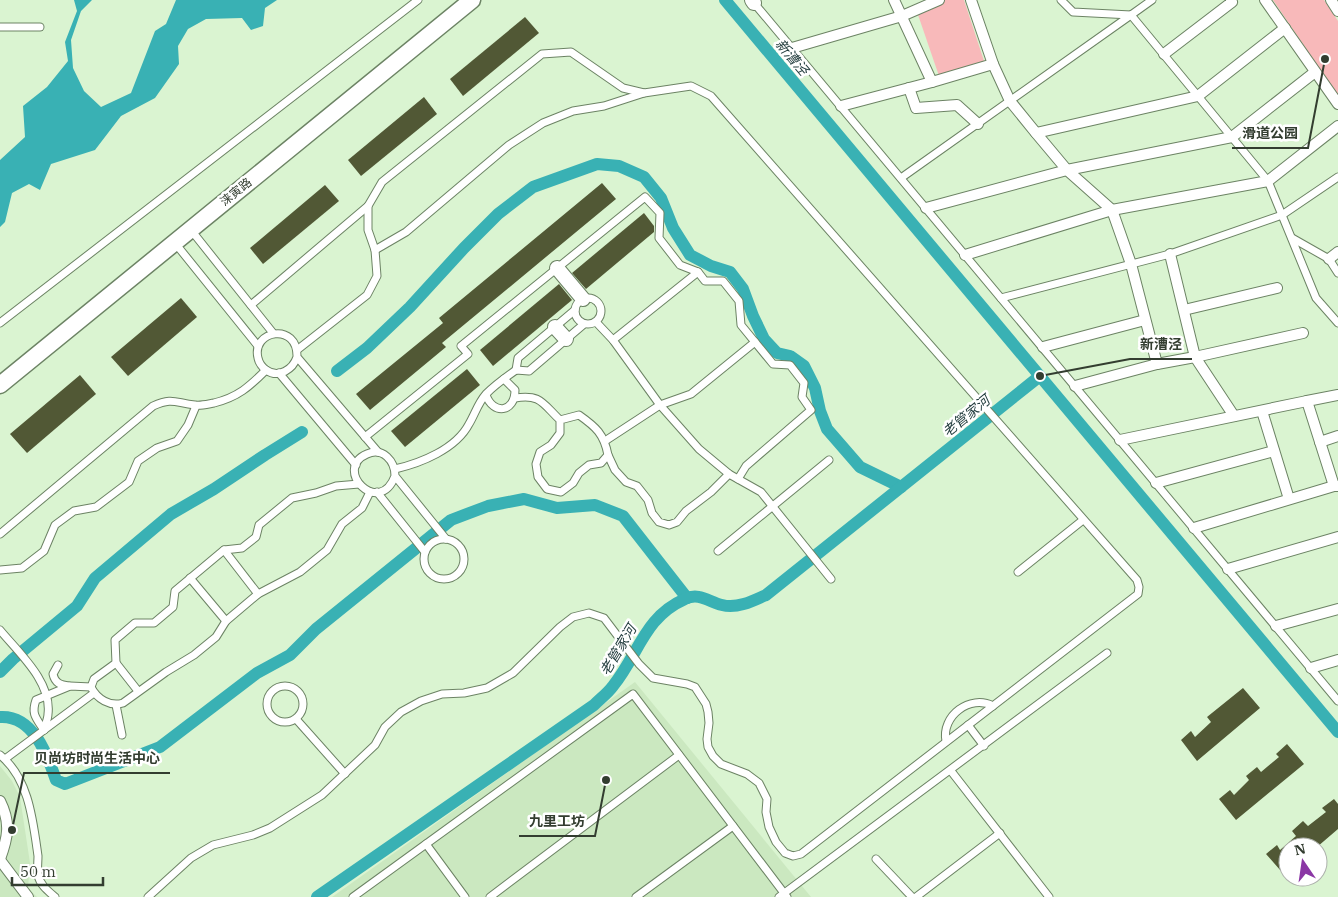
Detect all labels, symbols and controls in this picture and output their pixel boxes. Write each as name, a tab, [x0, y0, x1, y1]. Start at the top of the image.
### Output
water label: 新漕泾	[772, 35, 814, 80]
callout: 滑道公园	[1232, 119, 1308, 148]
text: 滑道公园	[1242, 124, 1298, 142]
street label: 涞寅路	[217, 174, 254, 209]
callout: 新漕泾	[1130, 330, 1192, 359]
text: 新漕泾	[1140, 335, 1182, 353]
water label: 老管家河	[939, 389, 996, 441]
water label: 老管家河	[596, 619, 642, 679]
callout: 贝尚坊时尚生活中心	[24, 744, 170, 773]
text: 贝尚坊时尚生活中心	[34, 749, 160, 767]
callout: 九里工坊	[519, 807, 595, 836]
text: 九里工坊	[529, 812, 585, 830]
north arrow	[1278, 837, 1328, 887]
text: N	[1293, 839, 1307, 859]
scale bar	[12, 854, 104, 886]
text: 50 m	[20, 862, 56, 881]

